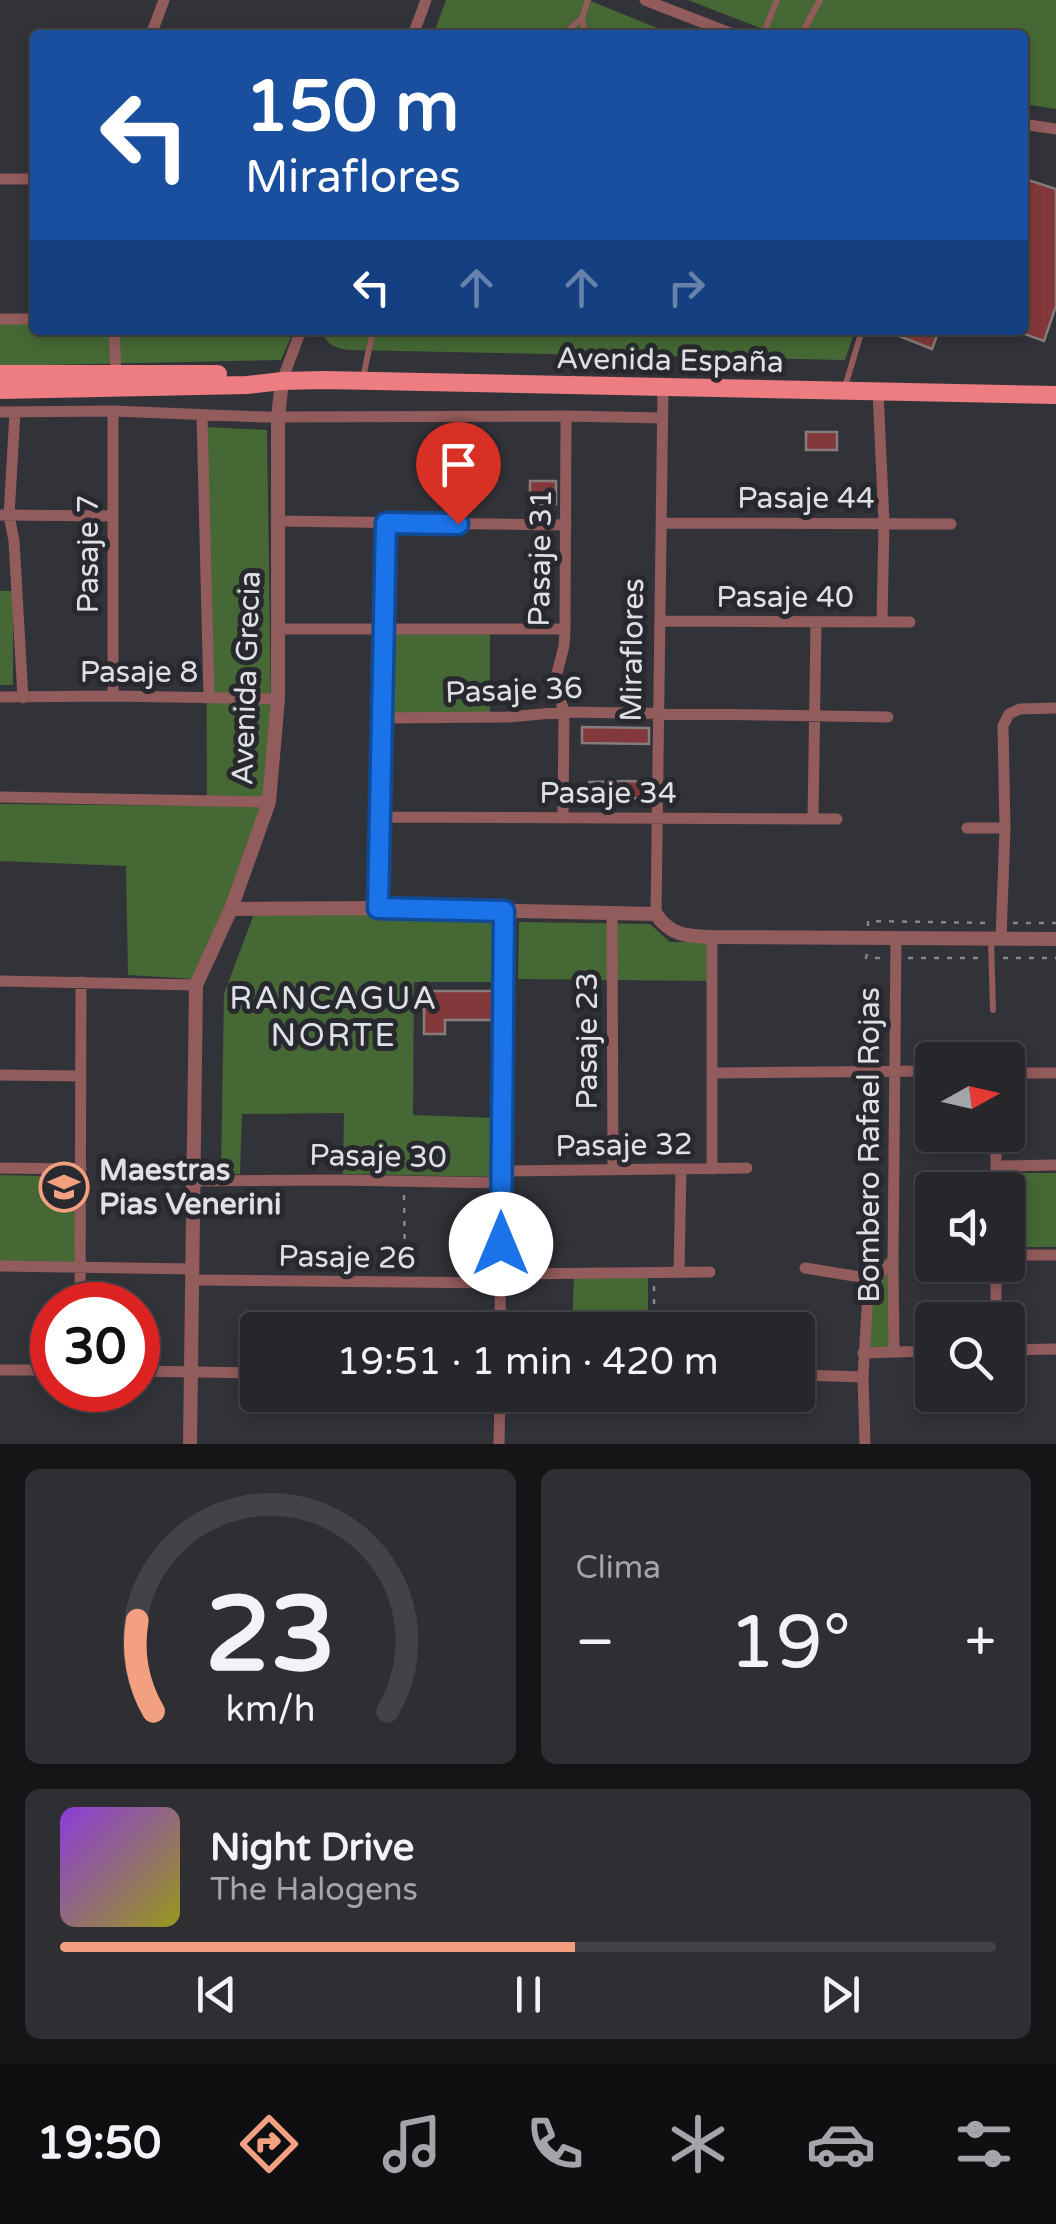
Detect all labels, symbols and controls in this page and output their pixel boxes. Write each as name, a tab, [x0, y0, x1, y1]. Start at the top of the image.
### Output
text: 150 m	[245, 66, 459, 150]
icon: left	[80, 70, 210, 200]
text: Miraflores	[245, 151, 461, 205]
icon: left	[344, 260, 399, 315]
icon: ahead	[449, 260, 504, 315]
icon: ahead	[554, 260, 609, 315]
icon: right	[659, 260, 714, 315]
street label: Avenida España	[556, 340, 784, 381]
pin	[416, 422, 501, 525]
icon: arrive	[431, 437, 486, 492]
street label: Pasaje 44	[737, 480, 875, 517]
street label: Pasaje 31	[521, 489, 560, 627]
street label: Pasaje 7	[70, 495, 107, 613]
street label: Avenida Grecia	[224, 570, 269, 786]
street label: Miraflores	[613, 578, 652, 722]
street label: Pasaje 40	[716, 579, 854, 616]
street label: Pasaje 8	[80, 654, 198, 691]
street label: Pasaje 36	[445, 670, 583, 711]
street label: Pasaje 34	[539, 775, 677, 812]
street label: Pasaje 23	[569, 972, 606, 1110]
district label: RANCAGUA NORTE	[229, 980, 439, 1055]
street label: Bombero Rafael Rojas	[851, 987, 888, 1303]
north arrow	[915, 1042, 1025, 1152]
map controls	[915, 1042, 1025, 1412]
street label: Pasaje 32	[555, 1126, 693, 1165]
street label: Pasaje 30	[309, 1137, 447, 1176]
place label: Maestras Pias Venerini	[99, 1152, 282, 1223]
school or university icon: Maestras Pias Venerini	[38, 1161, 90, 1213]
button: sound	[915, 1172, 1025, 1282]
position arrow	[449, 1192, 553, 1296]
street label: Pasaje 26	[278, 1238, 416, 1277]
speed limit sign: 30	[30, 1282, 160, 1412]
button: search	[915, 1302, 1025, 1412]
text: 19:51 · 1 min · 420 m	[336, 1339, 719, 1385]
text: Clima	[576, 1549, 661, 1587]
text: 23	[205, 1574, 336, 1699]
text: 19°	[729, 1598, 851, 1688]
text: −	[576, 1610, 615, 1676]
text: +	[965, 1610, 996, 1676]
text: km/h	[225, 1688, 315, 1731]
text: Night Drive	[210, 1825, 414, 1871]
text: The Halogens	[210, 1871, 418, 1909]
icon: previous	[189, 1967, 244, 2022]
icon: pause	[501, 1967, 556, 2022]
icon: next	[813, 1967, 868, 2022]
icon: directions	[234, 2109, 304, 2179]
icon: music	[377, 2109, 447, 2179]
icon: phone	[520, 2109, 590, 2179]
icon: climate	[663, 2109, 733, 2179]
icon: car	[806, 2109, 876, 2179]
icon: filters	[949, 2109, 1019, 2179]
text: 19:50	[37, 2117, 161, 2171]

